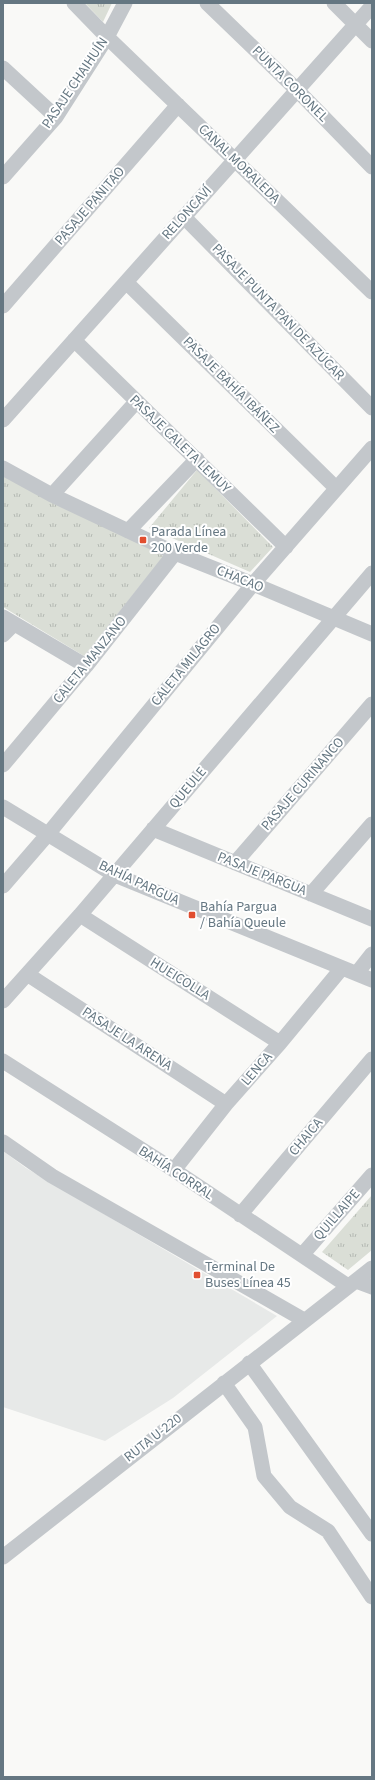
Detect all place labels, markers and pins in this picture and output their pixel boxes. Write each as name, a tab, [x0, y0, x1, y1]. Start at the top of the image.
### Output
place label: Parada Línea 200 Verde	[151, 522, 226, 558]
marker: Parada Línea 200 Verde	[138, 535, 148, 545]
place label: Bahía Pargua / Bahía Queule	[200, 897, 286, 933]
marker: Bahía Pargua / Bahía Queule	[187, 910, 197, 920]
place label: Terminal De Buses Línea 45	[205, 1257, 291, 1293]
marker: Terminal De Buses Línea 45	[192, 1270, 202, 1280]

